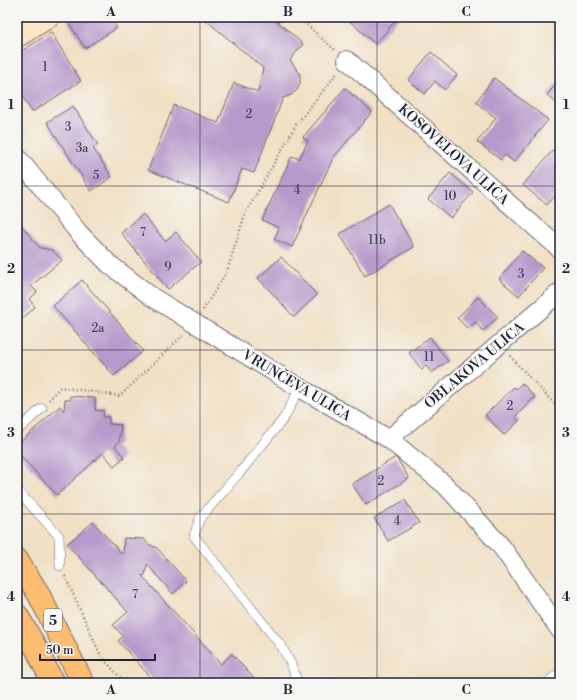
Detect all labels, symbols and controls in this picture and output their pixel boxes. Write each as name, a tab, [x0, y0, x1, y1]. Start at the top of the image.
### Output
text: A	[105, 4, 116, 20]
text: B	[283, 4, 293, 20]
text: C	[461, 4, 471, 20]
house number: 1	[42, 60, 48, 75]
text: 1	[8, 97, 15, 113]
text: 1	[563, 97, 570, 113]
street label: KOSOVELOVA ULICA	[394, 100, 513, 210]
house number: 2	[246, 107, 253, 122]
house number: 3	[65, 120, 72, 135]
house number: 3a	[76, 141, 89, 156]
house number: 5	[93, 168, 100, 183]
house number: 4	[293, 183, 301, 198]
house number: 10	[444, 189, 456, 204]
house number: 7	[140, 225, 146, 240]
house number: 11b	[368, 233, 386, 248]
house number: 9	[164, 260, 172, 275]
text: 2	[7, 261, 15, 277]
text: 2	[562, 261, 570, 277]
house number: 3	[518, 267, 525, 282]
street label: OBLAKOVA ULICA	[421, 318, 529, 413]
house number: 2a	[92, 321, 105, 336]
street label: VRUNČEVA ULICA	[238, 344, 356, 426]
house number: 11	[424, 350, 435, 365]
house number: 2	[507, 399, 514, 414]
text: 3	[7, 425, 15, 441]
text: 3	[562, 425, 570, 441]
house number: 2	[378, 474, 385, 489]
house number: 4	[393, 514, 401, 529]
house number: 7	[132, 587, 138, 602]
text: 4	[7, 589, 16, 605]
text: 4	[562, 589, 571, 605]
road number: 5	[44, 609, 62, 631]
scale bar	[40, 636, 155, 662]
text: 50 m	[46, 643, 74, 658]
text: A	[105, 682, 116, 698]
text: B	[283, 682, 293, 698]
text: C	[461, 682, 471, 698]

